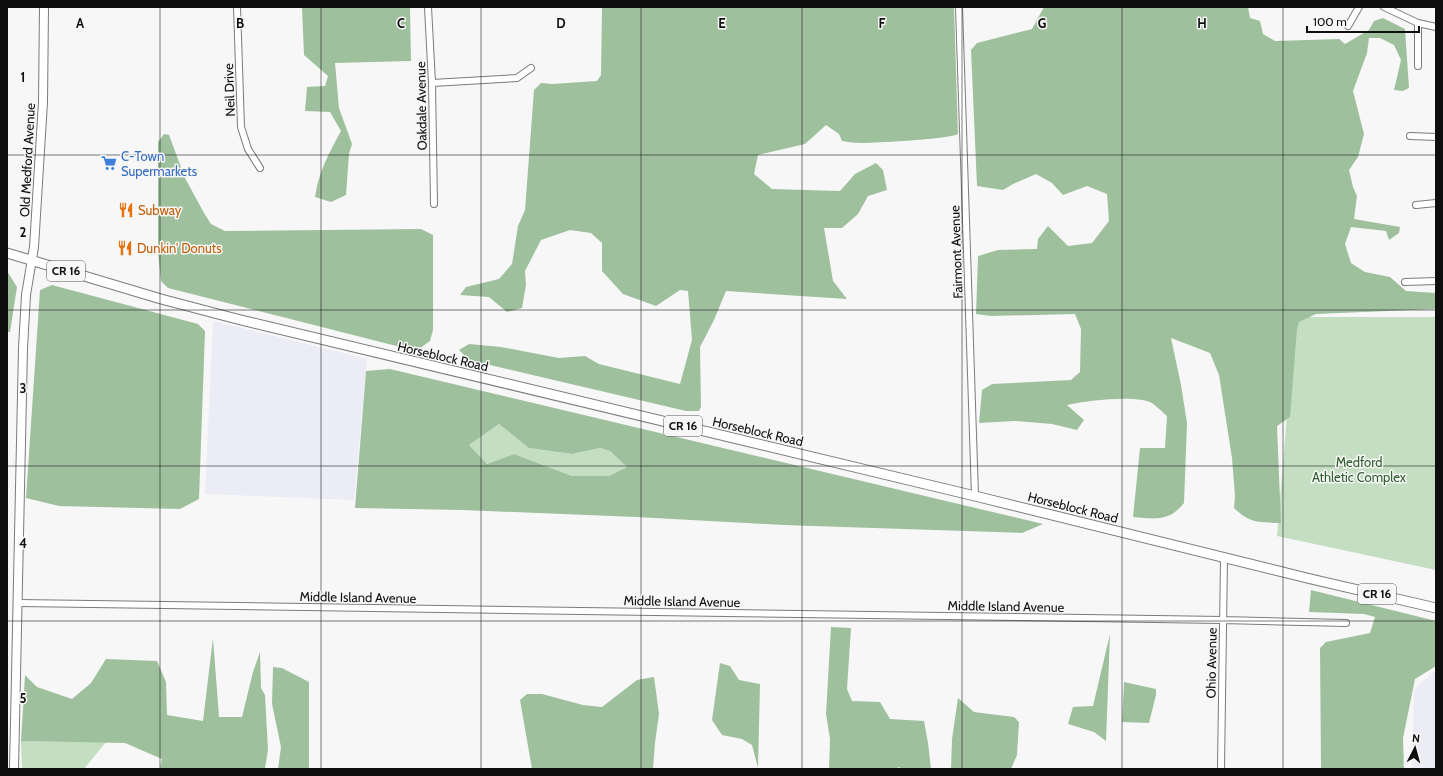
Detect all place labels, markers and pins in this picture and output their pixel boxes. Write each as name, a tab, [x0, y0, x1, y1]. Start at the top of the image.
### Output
place label: C‑Town Supermarkets	[121, 148, 198, 179]
supermarket icon: C‑Town Supermarkets	[100, 154, 118, 172]
restaurant icon: Subway	[117, 201, 135, 219]
place label: Subway	[138, 202, 182, 218]
restaurant icon: Dunkin' Donuts	[116, 239, 134, 257]
place label: Dunkin' Donuts	[137, 240, 222, 256]

